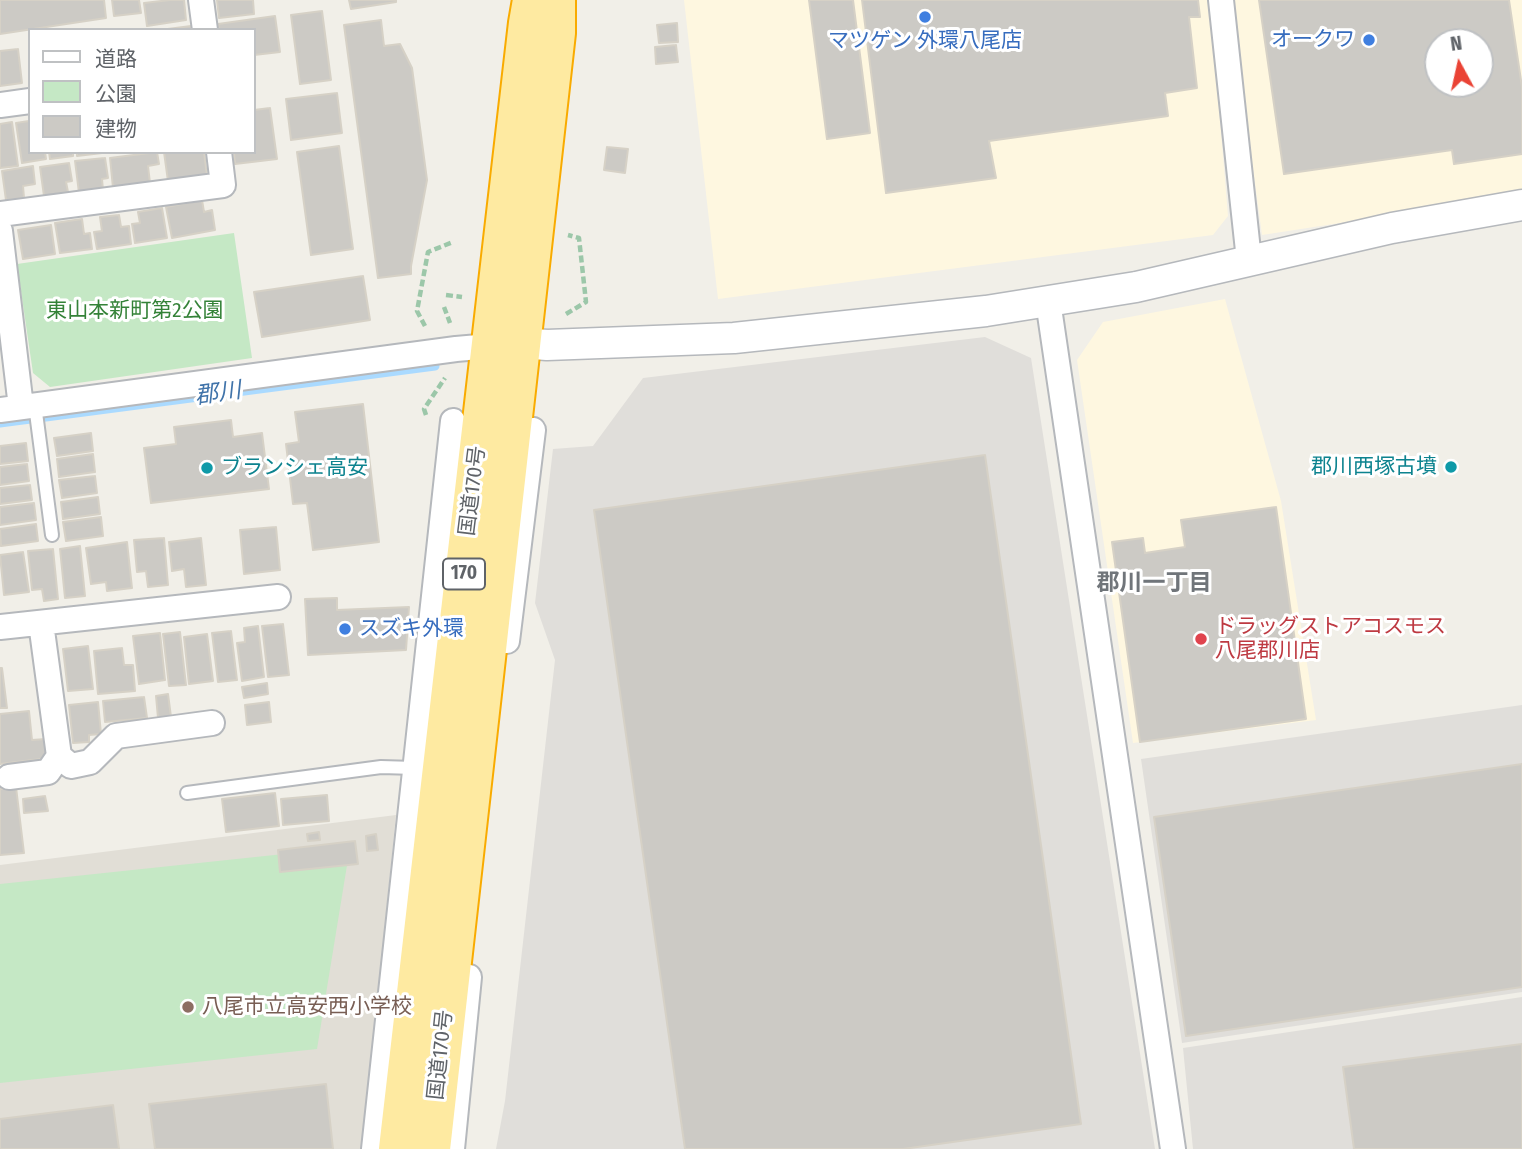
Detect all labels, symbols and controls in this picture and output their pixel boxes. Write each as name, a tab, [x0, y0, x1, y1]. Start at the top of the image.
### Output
marker: マツゲン 外環八尾店	[917, 9, 933, 25]
place label: オークワ	[1271, 27, 1355, 53]
legend	[28, 28, 256, 154]
place label: マツゲン 外環八尾店	[828, 28, 1022, 54]
north arrow	[1424, 28, 1494, 98]
marker: オークワ	[1361, 32, 1377, 48]
text: N	[1449, 32, 1464, 56]
text: 道路	[95, 46, 137, 72]
text: 公園	[95, 81, 137, 107]
text: 建物	[95, 116, 137, 142]
park label: 東山本新町第2公園	[46, 298, 224, 324]
water label: 郡川	[193, 377, 243, 411]
street label: 国道170号	[455, 445, 491, 537]
place label: 郡川西塚古墳	[1311, 454, 1437, 480]
place label: ブランシェ高安	[221, 455, 368, 481]
marker: 郡川西塚古墳	[1443, 459, 1459, 475]
marker: ブランシェ高安	[199, 460, 215, 476]
road number: 170	[443, 558, 485, 590]
district label: 郡川一丁目	[1097, 570, 1211, 598]
place label: ドラッグストアコスモス 八尾郡川店	[1215, 614, 1446, 664]
place label: スズキ外環	[359, 616, 464, 642]
marker: スズキ外環	[337, 621, 353, 637]
marker: ドラッグストアコスモス 八尾郡川店	[1193, 631, 1209, 647]
place label: 八尾市立高安西小学校	[202, 994, 412, 1020]
marker: 八尾市立高安西小学校	[180, 999, 196, 1015]
street label: 国道170号	[424, 1009, 458, 1101]

